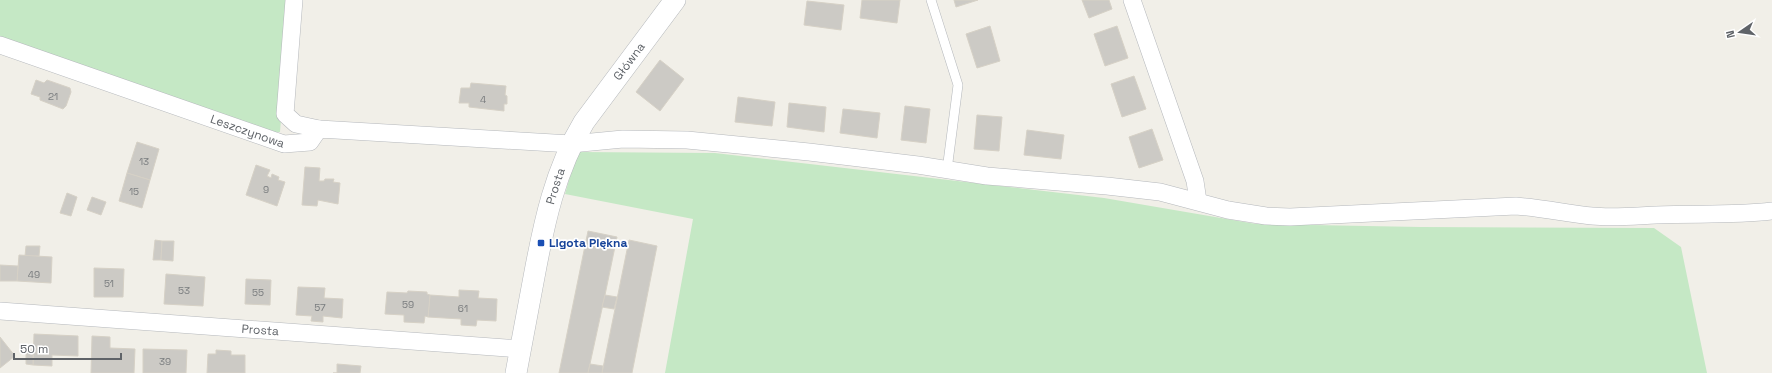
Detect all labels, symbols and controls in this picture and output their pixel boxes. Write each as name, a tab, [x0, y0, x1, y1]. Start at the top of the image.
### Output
north arrow	[1720, 12, 1760, 52]
text: N	[1723, 29, 1738, 39]
street label: Główna	[610, 39, 649, 84]
house number: 21	[48, 90, 58, 103]
house number: 4	[480, 93, 486, 106]
street label: Leszczynowa	[208, 111, 287, 152]
house number: 13	[139, 155, 149, 168]
street label: Prosta	[542, 166, 569, 206]
house number: 9	[263, 183, 269, 196]
house number: 15	[129, 185, 139, 198]
place label: Ligota Piękna	[549, 235, 627, 251]
marker: Ligota Piękna	[536, 238, 546, 248]
house number: 49	[28, 268, 40, 281]
house number: 51	[104, 277, 114, 290]
house number: 53	[178, 284, 190, 297]
house number: 55	[252, 286, 264, 299]
house number: 59	[402, 298, 414, 311]
house number: 57	[314, 301, 326, 314]
house number: 61	[458, 302, 468, 315]
street label: Prosta	[241, 321, 280, 339]
scale bar	[14, 335, 121, 361]
text: 50 m	[20, 341, 48, 357]
house number: 39	[159, 355, 171, 368]

